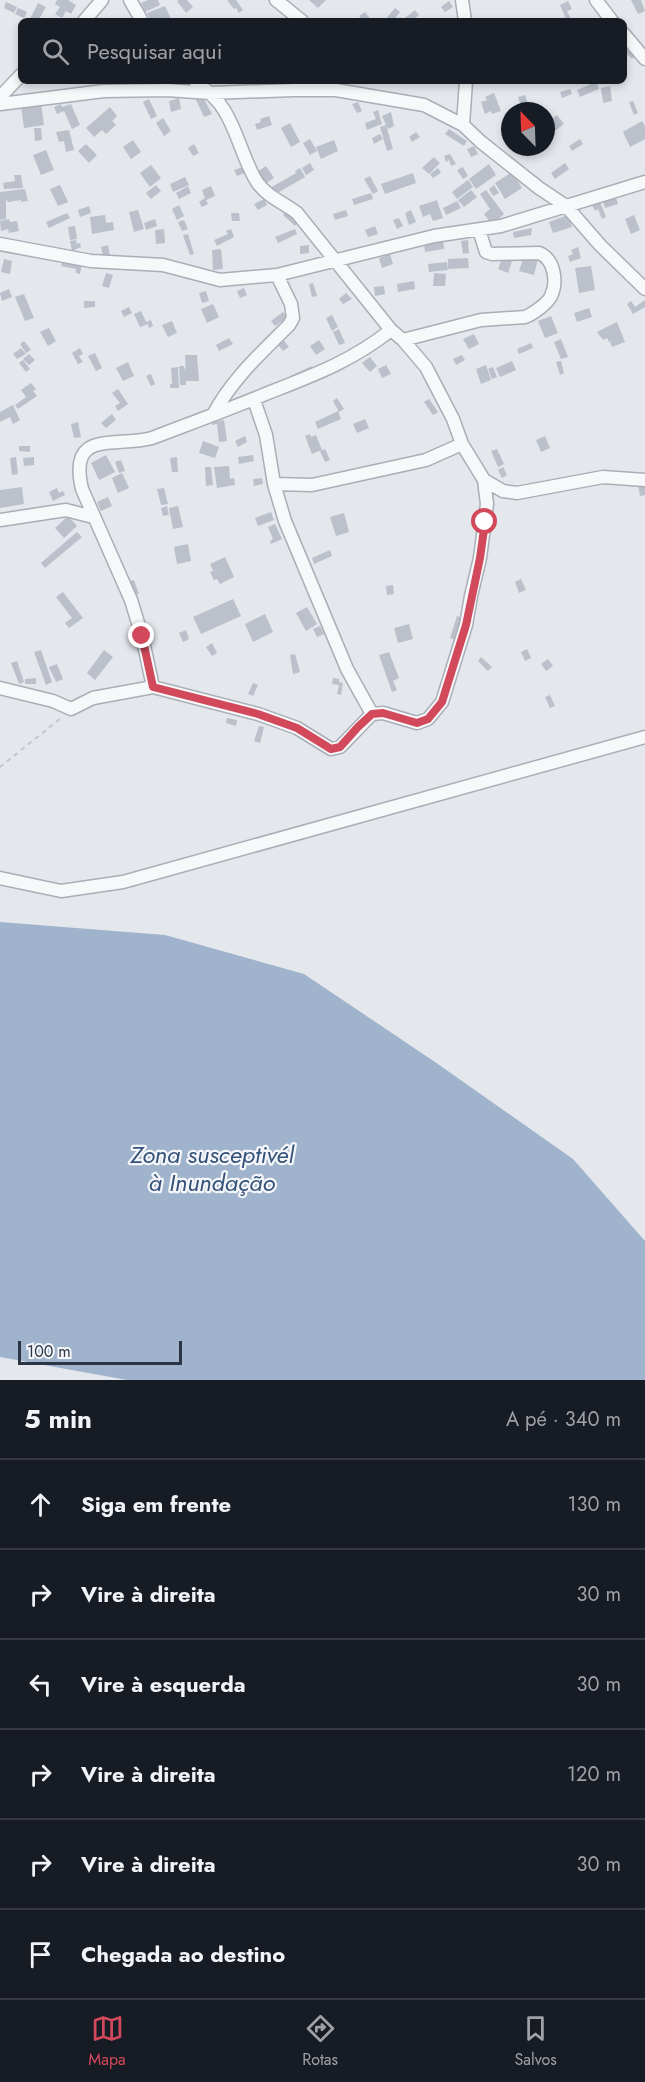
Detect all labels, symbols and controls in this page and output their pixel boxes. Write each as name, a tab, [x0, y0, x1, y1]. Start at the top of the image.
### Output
search box	[18, 18, 627, 84]
icon: search	[39, 35, 72, 68]
text: Pesquisar aqui	[87, 35, 222, 67]
north arrow	[501, 102, 555, 156]
route start	[471, 508, 497, 534]
route end	[128, 622, 154, 648]
water label: Zona susceptivél à Inundação	[129, 1137, 295, 1200]
scale bar	[18, 1338, 182, 1366]
text: 100 m	[27, 1340, 71, 1363]
text: 5 min	[24, 1400, 92, 1438]
text: A pé · 340 m	[506, 1405, 621, 1434]
icon: ahead	[24, 1488, 57, 1521]
text: Siga em frente	[81, 1488, 231, 1520]
text: 130 m	[567, 1490, 621, 1519]
icon: right	[24, 1578, 57, 1611]
text: Vire à direita	[81, 1578, 216, 1610]
text: 30 m	[576, 1580, 621, 1609]
icon: left	[24, 1668, 57, 1701]
text: Vire à esquerda	[81, 1668, 246, 1700]
text: 30 m	[576, 1670, 621, 1699]
icon: right	[24, 1758, 57, 1791]
text: Vire à direita	[81, 1758, 216, 1790]
text: 120 m	[567, 1760, 621, 1789]
icon: right	[24, 1848, 57, 1881]
text: Vire à direita	[81, 1848, 216, 1880]
text: 30 m	[576, 1850, 621, 1879]
icon: arrive	[24, 1938, 57, 1971]
text: Chegada ao destino	[81, 1938, 285, 1970]
tab: Mapa	[88, 2012, 126, 2071]
tab: Rotas	[302, 2012, 338, 2071]
tab: Salvos	[515, 2012, 557, 2071]

